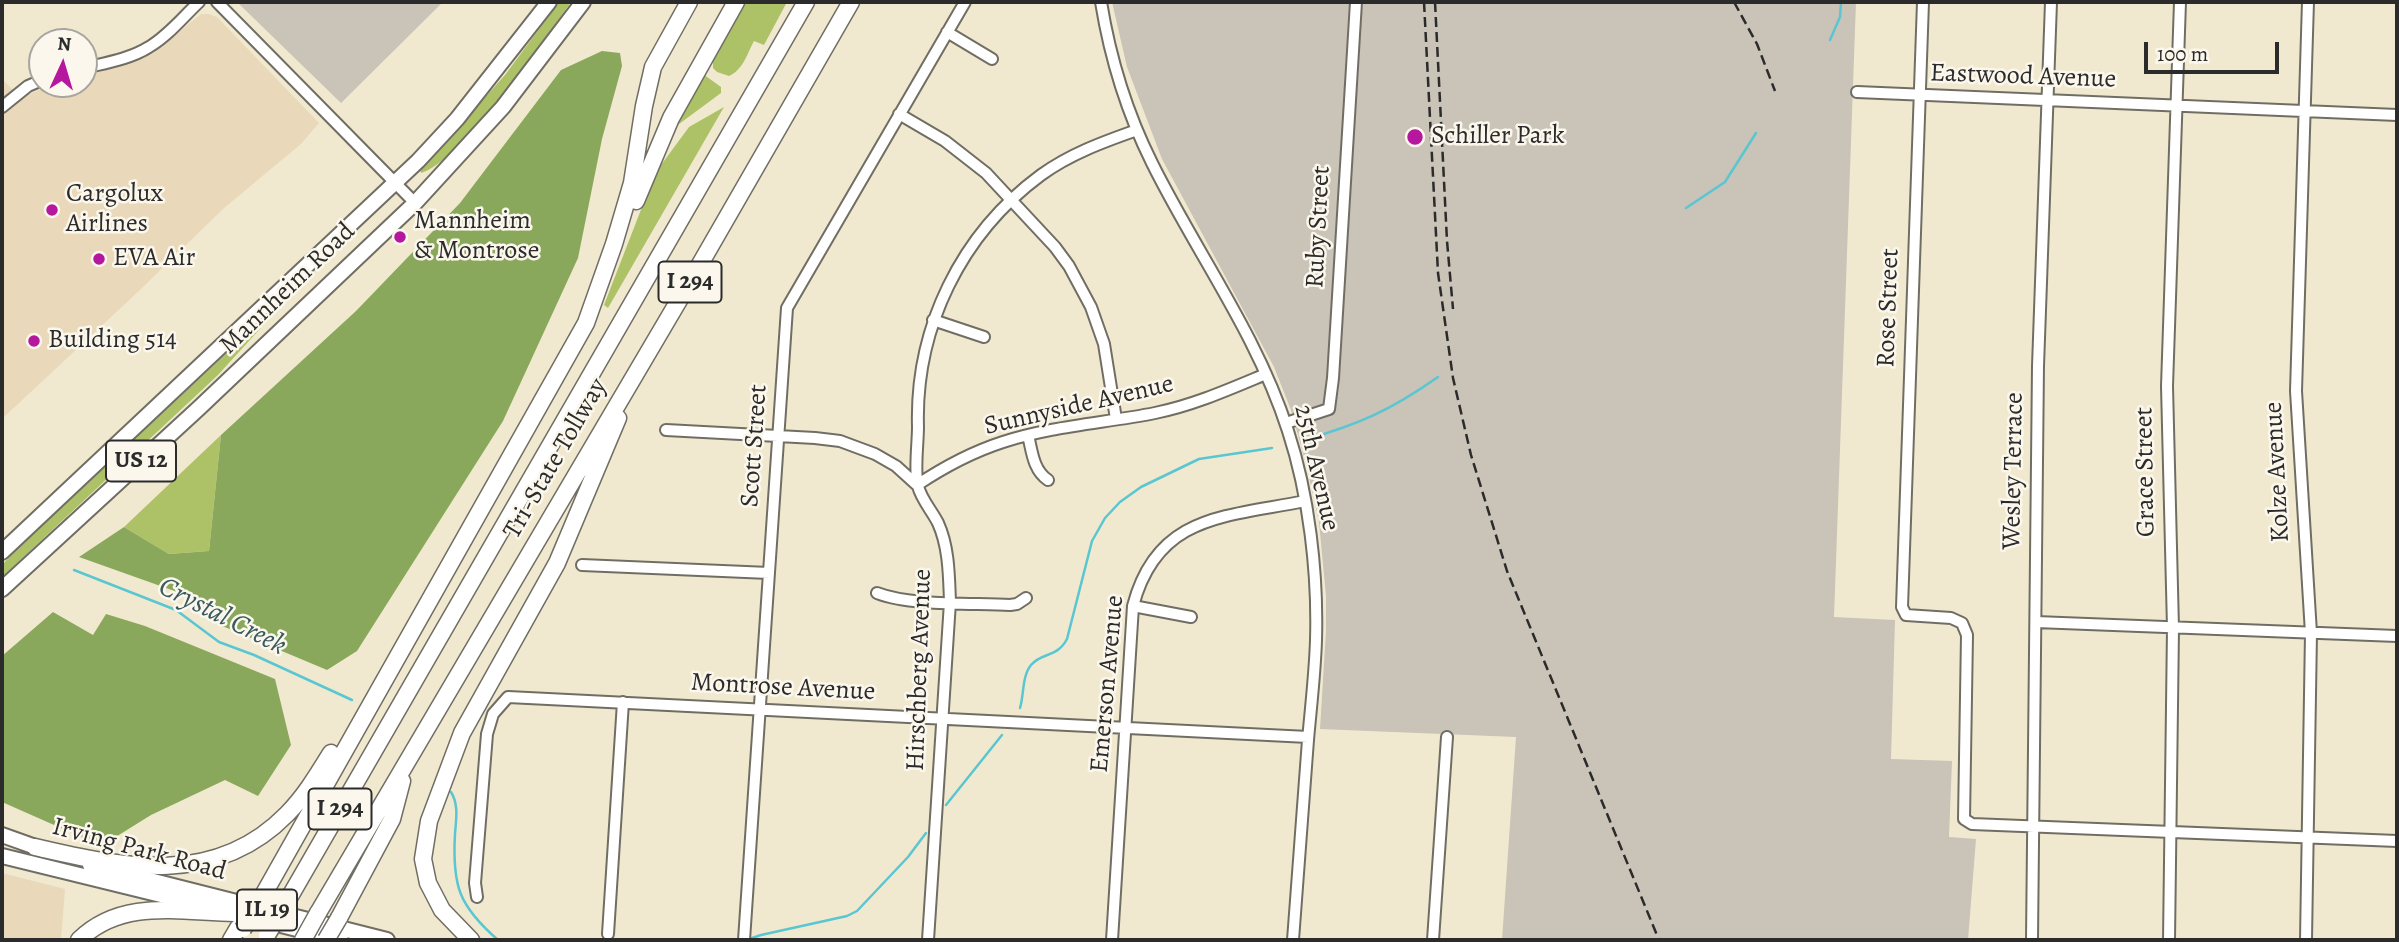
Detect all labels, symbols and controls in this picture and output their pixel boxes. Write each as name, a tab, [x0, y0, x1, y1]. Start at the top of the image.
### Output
north arrow	[28, 28, 98, 98]
scale bar	[2147, 28, 2282, 72]
text: N	[57, 31, 72, 57]
text: 100 m	[2157, 40, 2208, 68]
street label: Eastwood Avenue	[1929, 58, 2117, 96]
place label: Schiller Park	[1431, 121, 1565, 153]
marker: Schiller Park	[1405, 127, 1425, 147]
street label: Ruby Street	[1300, 165, 1338, 289]
place label: Cargolux Airlines	[66, 179, 163, 241]
marker: Cargolux Airlines	[44, 202, 60, 218]
place label: Mannheim & Montrose	[414, 206, 539, 268]
street label: Mannheim Road	[214, 217, 362, 361]
marker: Mannheim & Montrose	[392, 229, 408, 245]
place label: EVA Air	[113, 243, 195, 275]
street label: Rose Street	[1871, 248, 1907, 368]
marker: EVA Air	[91, 251, 107, 267]
road number: I 294	[658, 262, 722, 302]
place label: Building 514	[48, 325, 177, 357]
marker: Building 514	[26, 333, 42, 349]
street label: Sunnyside Avenue	[981, 369, 1177, 443]
street label: Tri-State Tollway	[498, 373, 614, 545]
street label: Scott Street	[735, 384, 775, 508]
street label: Wesley Terrace	[1997, 392, 2031, 550]
street label: Kolze Avenue	[2259, 401, 2297, 543]
street label: 25th Avenue	[1286, 402, 1346, 534]
street label: Grace Street	[2129, 407, 2163, 537]
road number: US 12	[106, 440, 176, 482]
street label: Hirschberg Avenue	[901, 568, 939, 772]
water label: Crystal Creek	[153, 571, 291, 663]
street label: Emerson Avenue	[1085, 594, 1131, 774]
street label: Montrose Avenue	[690, 668, 876, 708]
road number: I 294	[308, 788, 372, 830]
street label: Irving Park Road	[49, 812, 229, 888]
road number: IL 19	[237, 890, 297, 930]

